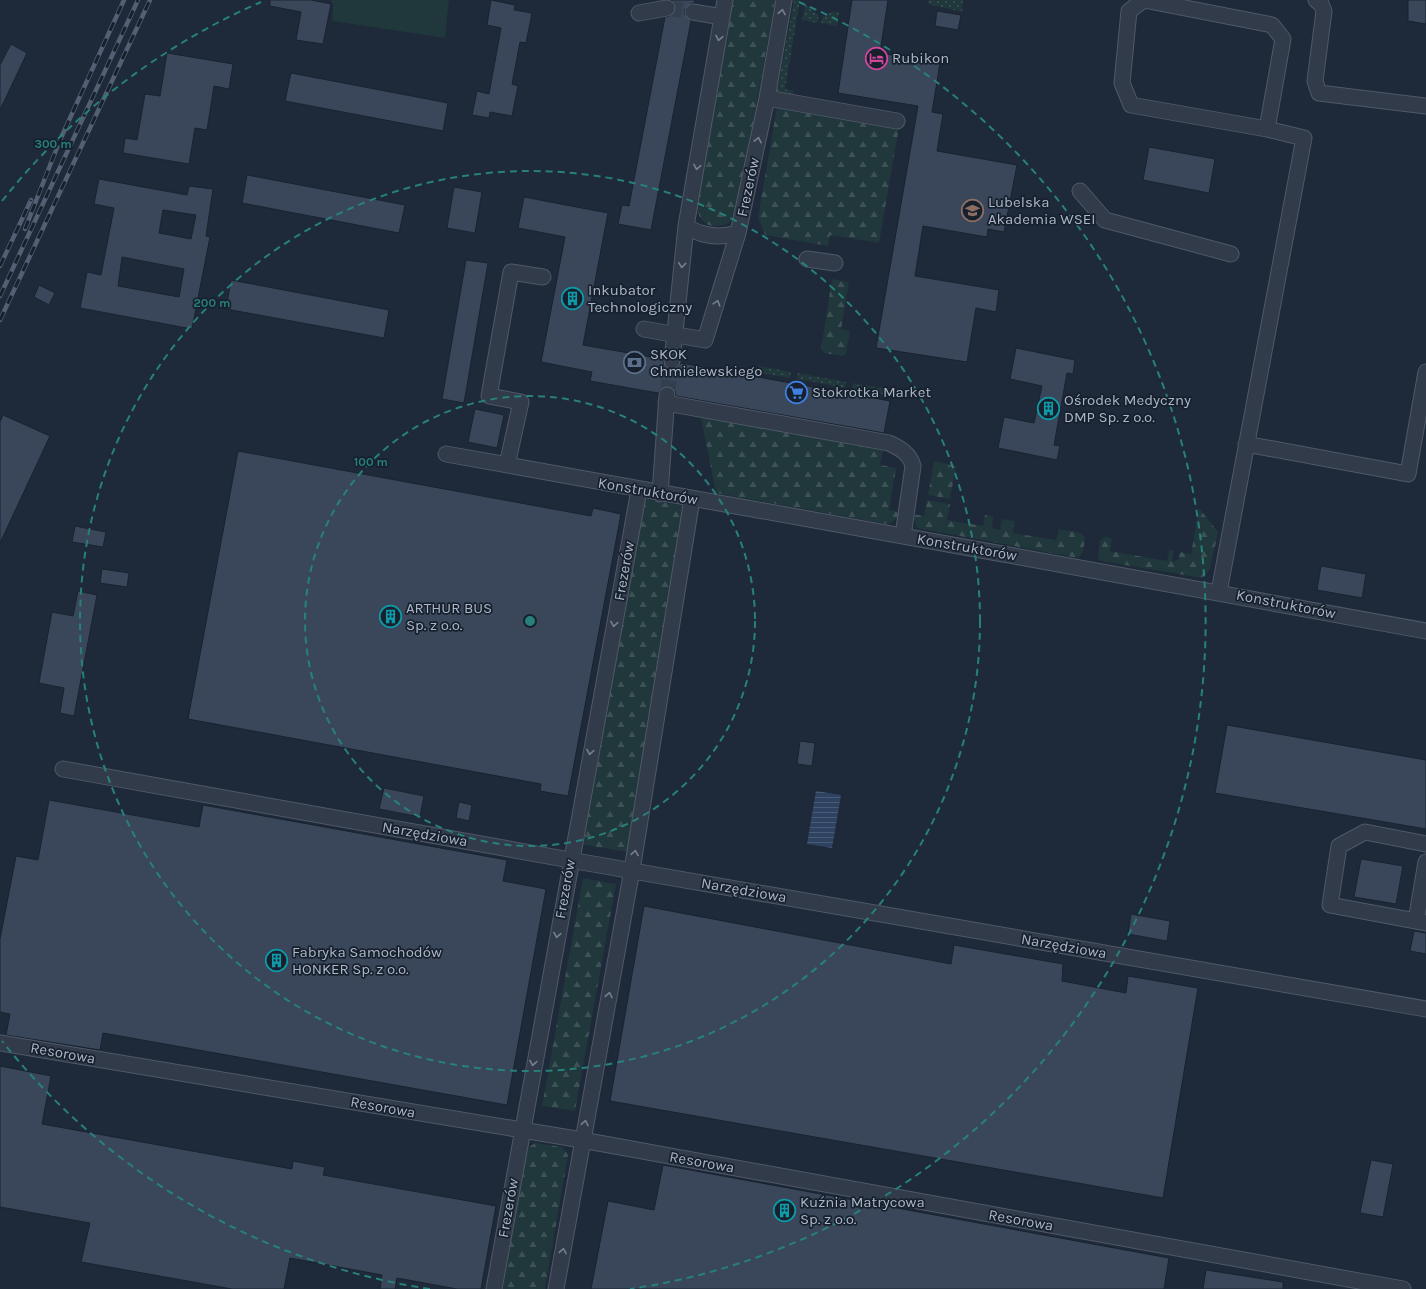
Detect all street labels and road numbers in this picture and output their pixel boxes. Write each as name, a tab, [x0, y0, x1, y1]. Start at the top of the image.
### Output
street label: Frezerów	[733, 156, 763, 218]
street label: Konstruktorów	[597, 473, 700, 509]
street label: Konstruktorów	[916, 529, 1019, 565]
street label: Frezerów	[610, 540, 638, 602]
street label: Konstruktorów	[1235, 586, 1337, 623]
street label: Narzędziowa	[381, 818, 469, 850]
street label: Frezerów	[551, 858, 579, 920]
street label: Narzędziowa	[700, 874, 788, 906]
street label: Narzędziowa	[1020, 930, 1108, 962]
street label: Resorowa	[29, 1038, 97, 1068]
street label: Resorowa	[349, 1092, 417, 1122]
street label: Resorowa	[668, 1147, 736, 1177]
street label: Frezerów	[494, 1177, 522, 1239]
street label: Resorowa	[987, 1205, 1055, 1235]

